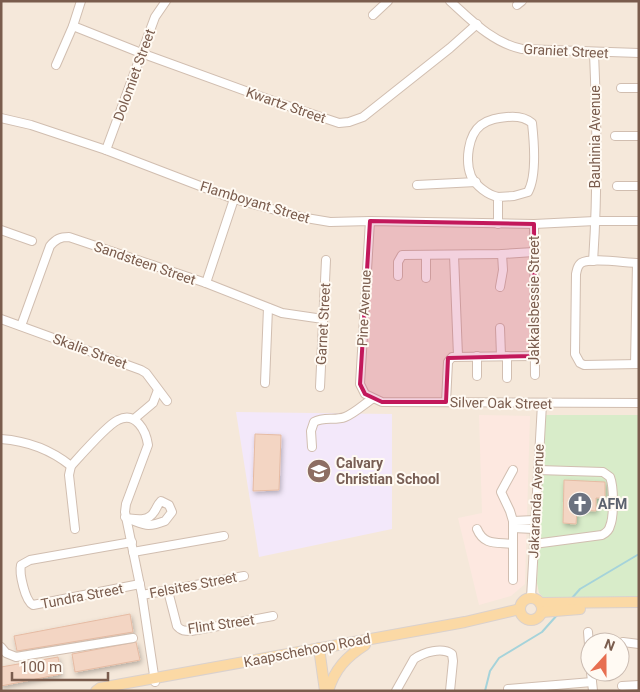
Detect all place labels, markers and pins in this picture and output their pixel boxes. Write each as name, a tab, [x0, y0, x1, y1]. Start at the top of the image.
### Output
place label: Calvary Christian School	[336, 455, 440, 487]
school or university icon: Calvary Christian School	[306, 458, 332, 484]
church icon: AFM	[567, 491, 593, 517]
place label: AFM	[598, 496, 627, 512]

